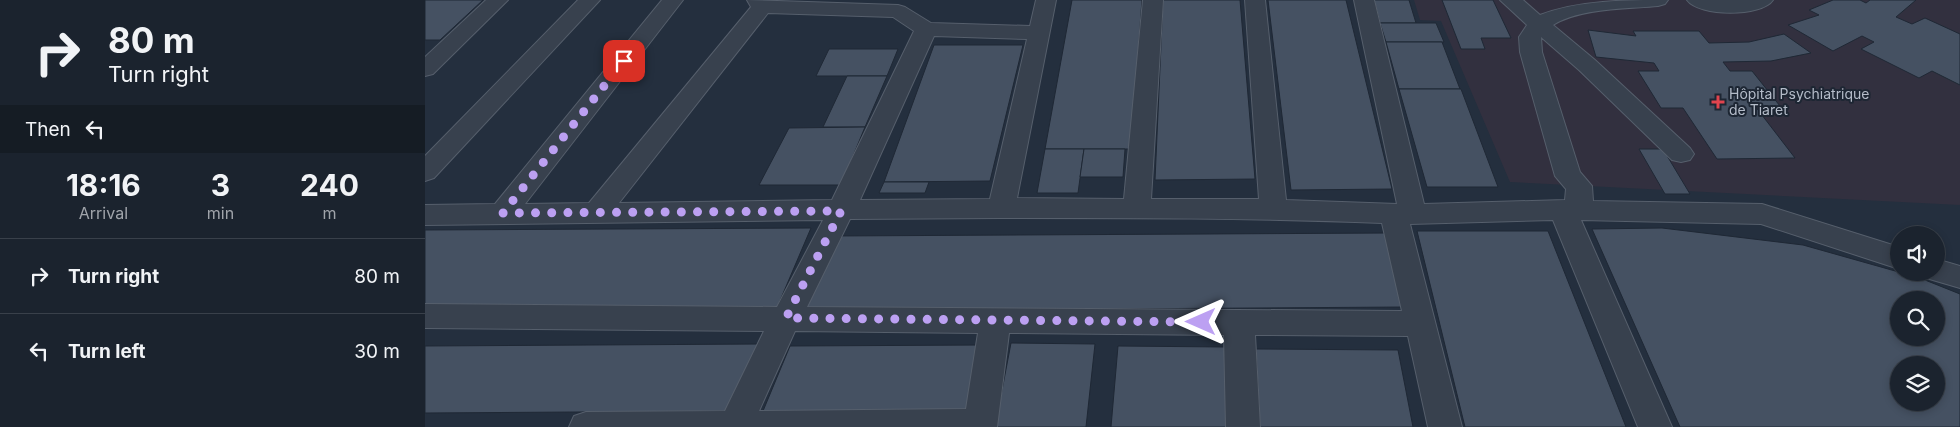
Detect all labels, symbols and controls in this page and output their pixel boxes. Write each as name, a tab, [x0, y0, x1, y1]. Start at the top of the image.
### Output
text: 80 m	[108, 19, 195, 61]
icon: right	[25, 20, 90, 85]
pin	[603, 40, 645, 82]
icon: arrive	[610, 47, 638, 75]
text: Turn right	[108, 61, 209, 87]
place label: Hôpital Psychiatrique de Tiaret	[1729, 85, 1870, 118]
marker: Hôpital Psychiatrique de Tiaret	[1711, 95, 1725, 109]
icon: left	[81, 115, 109, 143]
text: Then	[25, 118, 71, 141]
text: 18:16	[66, 167, 141, 203]
text: 3	[211, 167, 230, 203]
text: 240	[300, 167, 359, 203]
text: Arrival	[79, 203, 128, 223]
text: min	[207, 203, 234, 223]
text: m	[323, 203, 337, 223]
map controls	[1890, 226, 1945, 411]
button: sound	[1890, 226, 1945, 281]
icon: right	[25, 262, 53, 290]
text: Turn right	[68, 265, 159, 288]
text: 80 m	[354, 265, 400, 288]
button: search	[1890, 291, 1945, 346]
position arrow	[1174, 295, 1226, 347]
icon: left	[25, 337, 53, 365]
text: Turn left	[68, 340, 146, 363]
text: 30 m	[354, 340, 400, 363]
button: layers	[1890, 356, 1945, 411]

